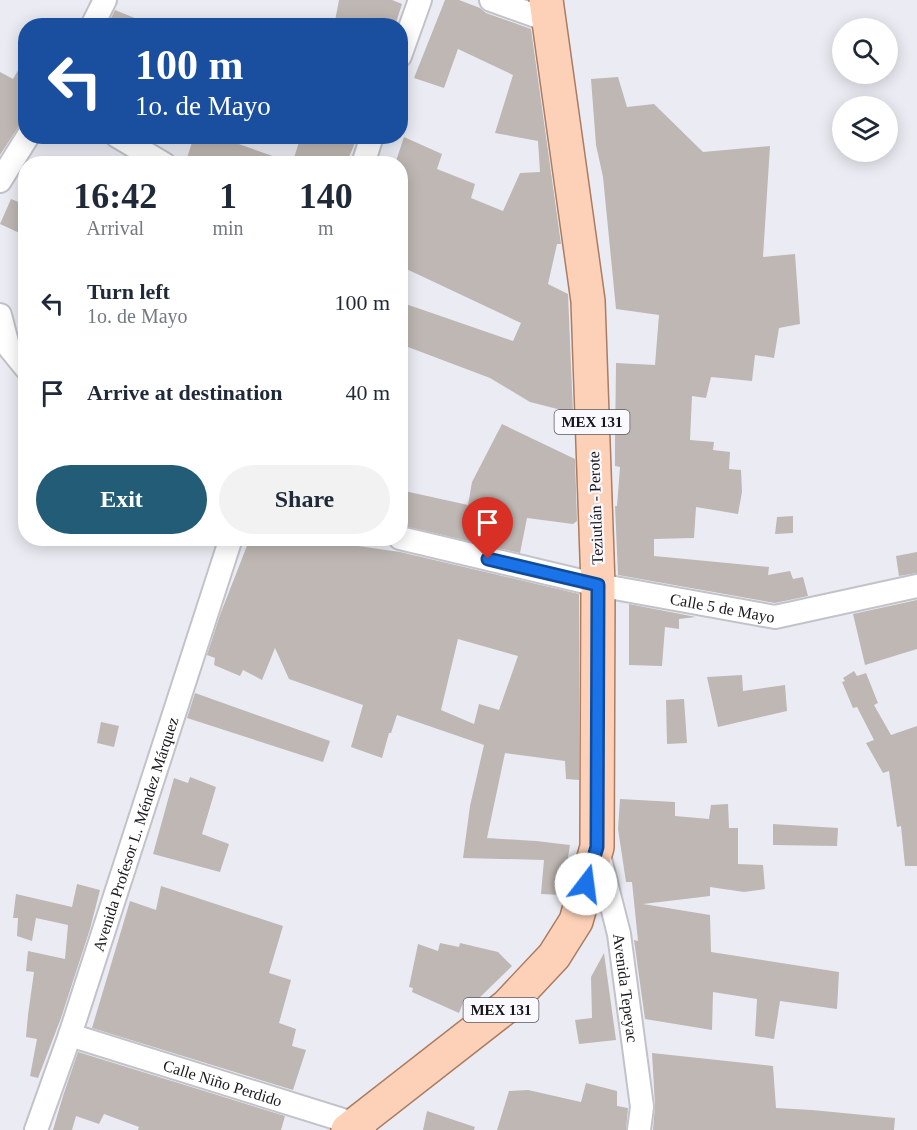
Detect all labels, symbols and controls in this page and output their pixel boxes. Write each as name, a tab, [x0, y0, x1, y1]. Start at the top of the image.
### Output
map controls	[832, 18, 898, 162]
button: search	[832, 18, 898, 84]
icon: left	[36, 42, 114, 120]
text: 100 m	[135, 42, 244, 88]
text: 1o. de Mayo	[135, 91, 271, 121]
button: layers	[832, 96, 898, 162]
text: 16:42	[73, 176, 157, 216]
text: 1	[219, 176, 237, 216]
text: 140	[299, 176, 353, 216]
text: Arrival	[86, 217, 144, 239]
text: min	[212, 217, 244, 239]
text: m	[318, 217, 334, 239]
text: Turn left	[87, 279, 170, 304]
icon: left	[36, 287, 69, 320]
text: 100 m	[334, 290, 390, 315]
text: 1o. de Mayo	[87, 305, 188, 327]
icon: arrive	[36, 377, 69, 410]
text: Arrive at destination	[87, 380, 283, 405]
text: 40 m	[345, 380, 390, 405]
road number: MEX 131	[554, 410, 630, 434]
street label: Teziutlán - Perote	[585, 451, 606, 565]
button: Exit	[36, 465, 207, 534]
button: Share	[219, 465, 390, 534]
pin	[462, 497, 513, 559]
icon: arrive	[471, 506, 504, 539]
street label: Calle 5 de Mayo	[669, 590, 776, 626]
street label: Avenida Profesor L. Méndez Márquez	[90, 715, 181, 954]
position arrow	[554, 852, 618, 916]
street label: Avenida Tepeyac	[610, 932, 641, 1044]
road number: MEX 131	[464, 998, 538, 1022]
street label: Calle Niño Perdido	[161, 1057, 284, 1110]

